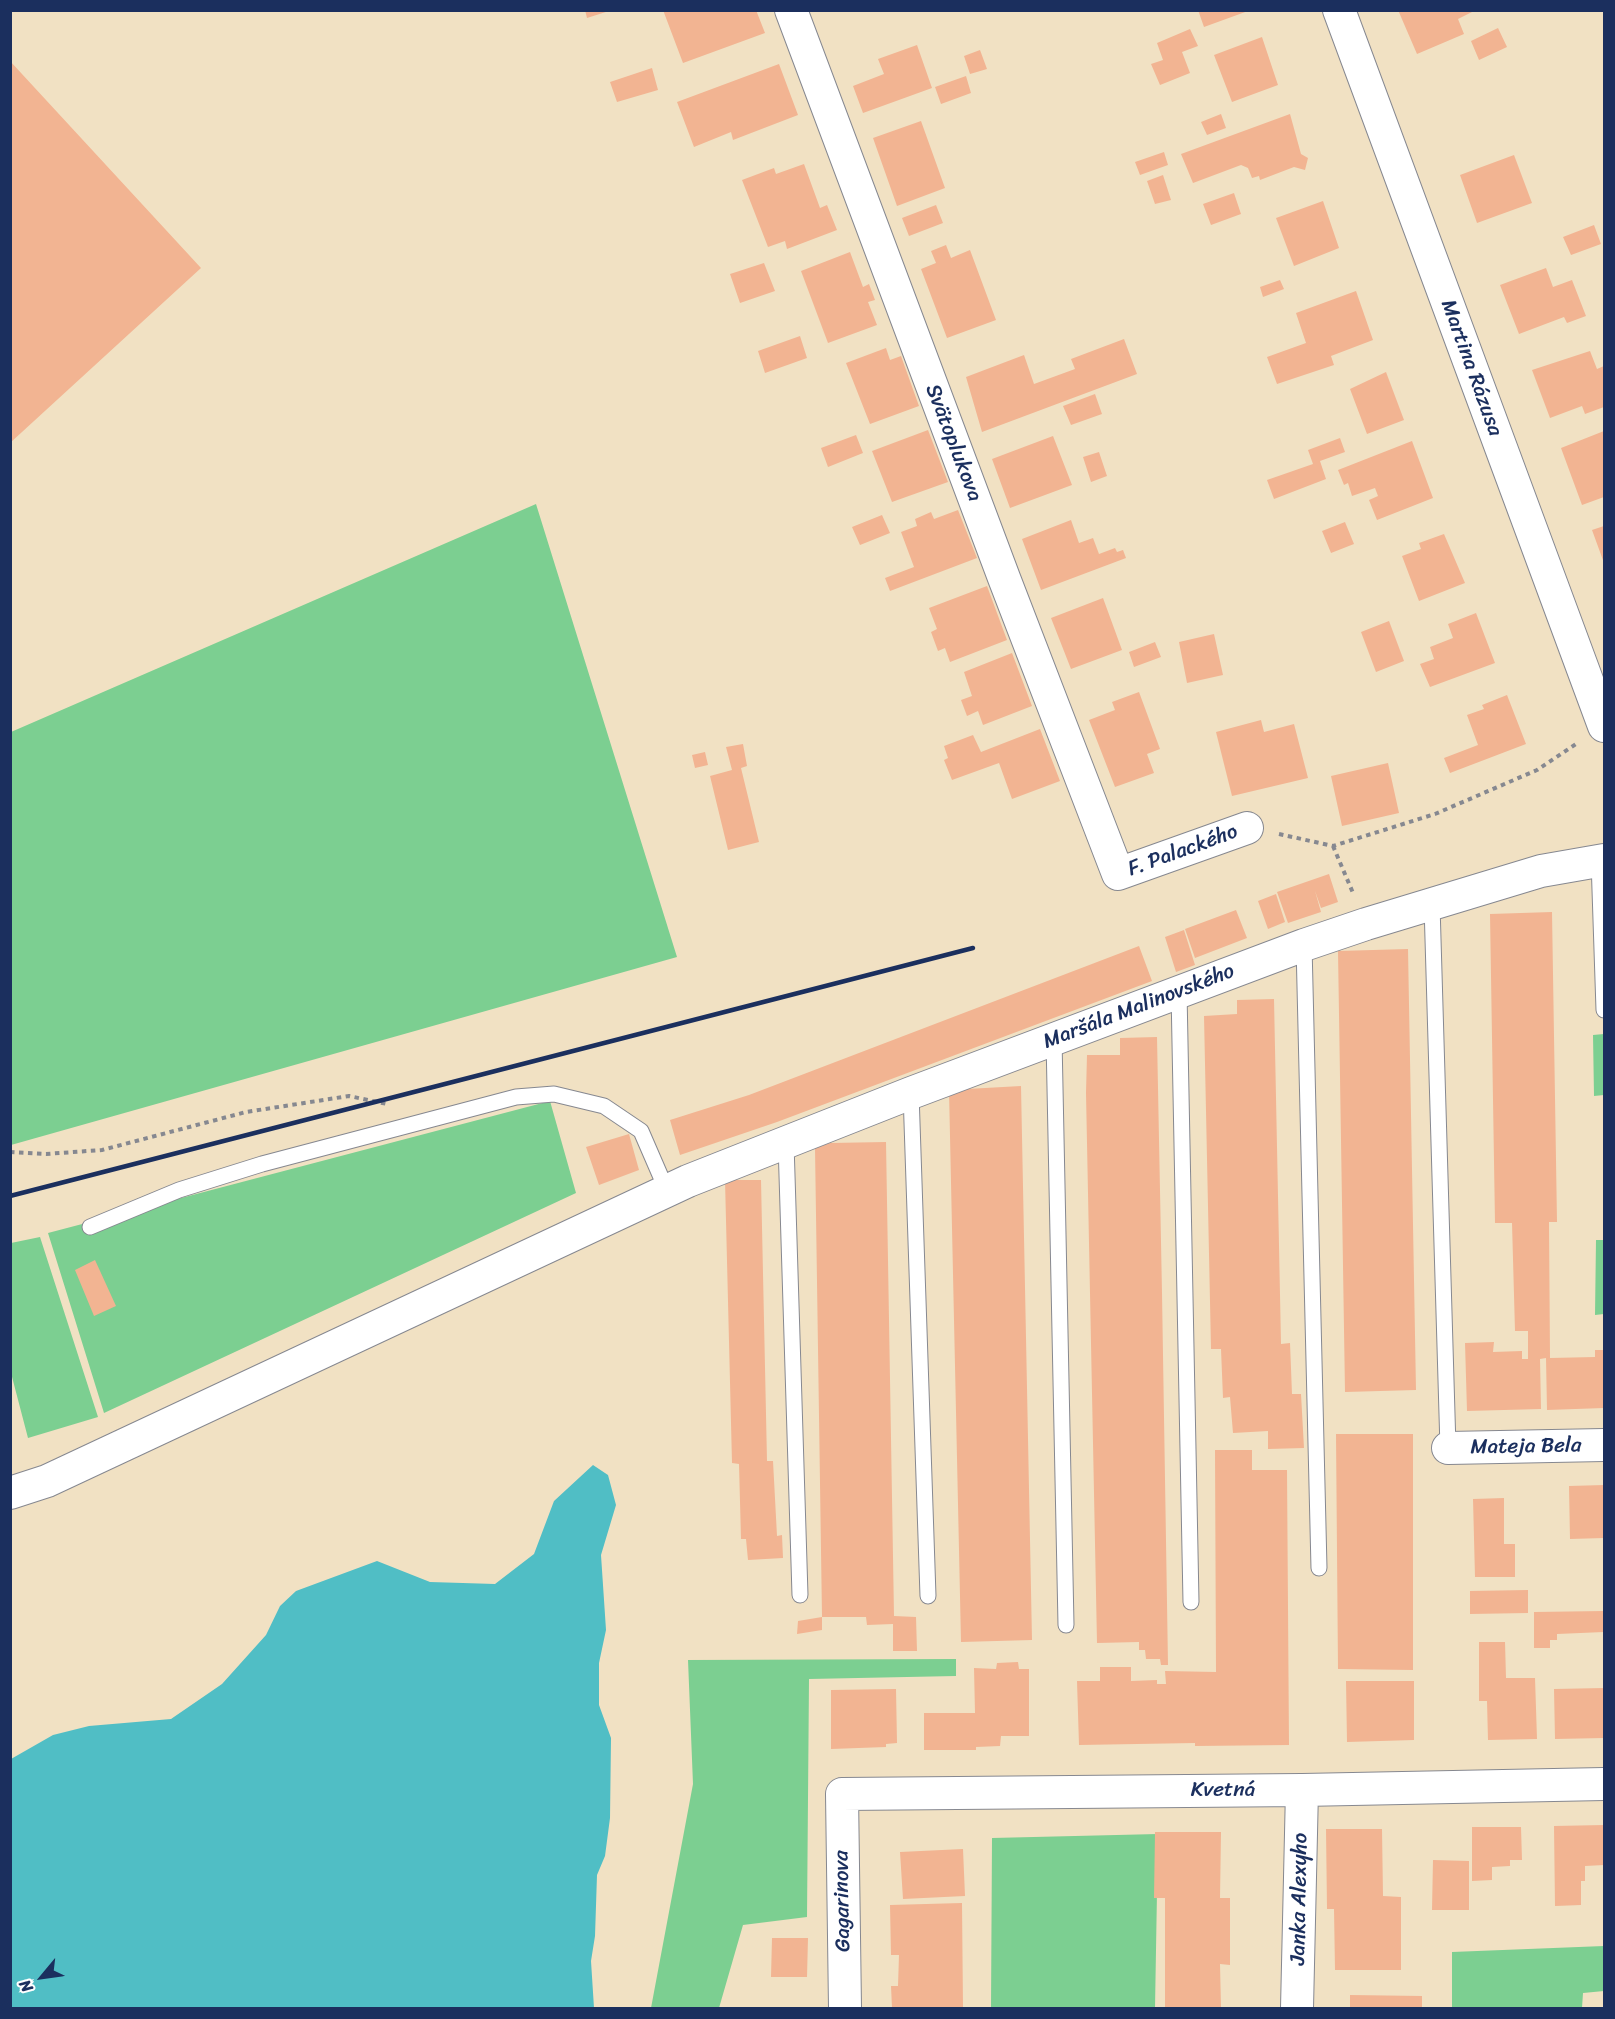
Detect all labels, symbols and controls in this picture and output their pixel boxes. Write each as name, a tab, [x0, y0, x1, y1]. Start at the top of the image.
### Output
street label: Martina Rázusa	[1435, 296, 1507, 440]
street label: Svätoplukova	[919, 381, 987, 505]
street label: F. Palackého	[1125, 820, 1241, 882]
street label: Maršála Malinovského	[1040, 959, 1238, 1055]
street label: Mateja Bela	[1470, 1433, 1582, 1461]
street label: Kvetná	[1191, 1778, 1255, 1804]
street label: Janka Alexyho	[1286, 1833, 1314, 1965]
street label: Gagarinova	[830, 1850, 856, 1952]
north arrow	[12, 1947, 72, 2007]
text: N	[10, 1974, 41, 1998]

